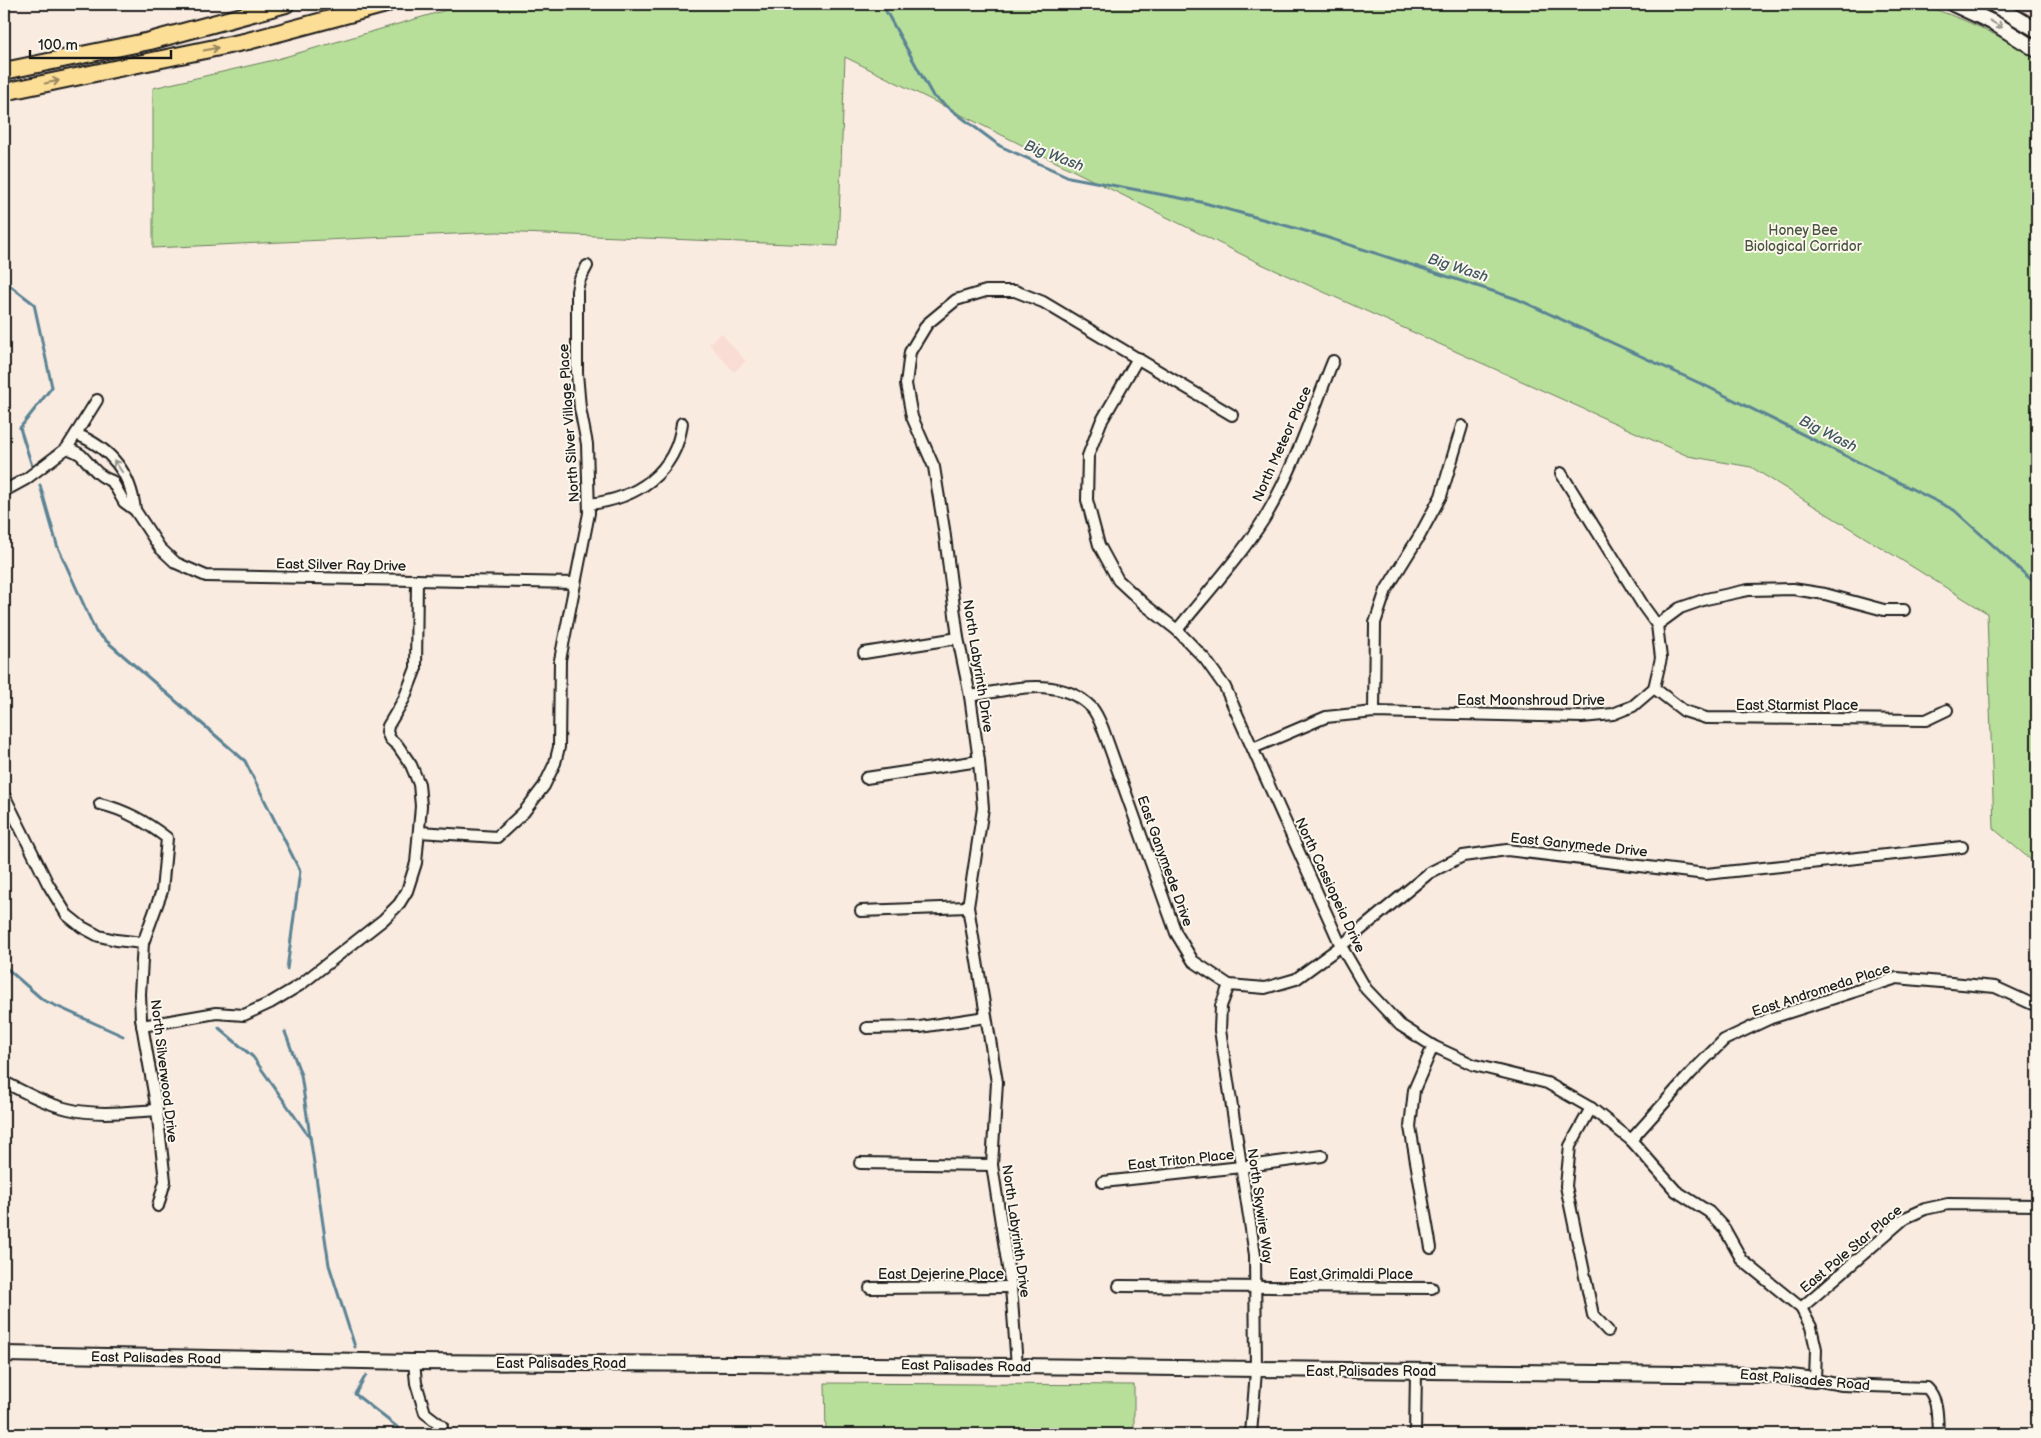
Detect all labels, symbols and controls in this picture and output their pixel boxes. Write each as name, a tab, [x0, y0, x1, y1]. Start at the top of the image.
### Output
one-way arrow	[1989, 20, 2003, 30]
scale bar	[30, 28, 171, 60]
text: 100 m	[38, 36, 78, 55]
one-way arrow	[202, 44, 218, 54]
one-way arrow	[43, 77, 59, 86]
water label: Big Wash	[1021, 136, 1087, 176]
park label: Honey Bee Biological Corridor	[1744, 222, 1863, 255]
water label: Big Wash	[1425, 249, 1491, 287]
street label: North Silver Village Place	[555, 343, 583, 503]
street label: North Meteor Place	[1249, 384, 1315, 504]
water label: Big Wash	[1796, 411, 1860, 457]
one-way arrow	[113, 459, 123, 473]
street label: East Silver Ray Drive	[276, 555, 406, 575]
street label: North Labyrinth Drive	[959, 598, 997, 734]
street label: East Moonshroud Drive	[1457, 692, 1605, 709]
street label: East Starmist Place	[1736, 697, 1858, 714]
street label: East Ganymede Drive	[1133, 793, 1197, 929]
street label: North Cassiopeia Drive	[1291, 815, 1369, 955]
street label: East Ganymede Drive	[1510, 829, 1648, 861]
street label: East Andromeda Place	[1750, 960, 1892, 1020]
street label: North Silverwood Drive	[147, 999, 181, 1143]
street label: East Triton Place	[1127, 1146, 1235, 1174]
street label: North Skywire Way	[1243, 1147, 1277, 1265]
street label: North Labyrinth Drive	[998, 1163, 1034, 1299]
street label: East Pole Star Place	[1797, 1201, 1905, 1297]
street label: East Dejerine Place	[878, 1266, 1004, 1283]
street label: East Grimaldi Place	[1289, 1266, 1413, 1283]
street label: East Palisades Road	[91, 1348, 221, 1368]
street label: East Palisades Road	[496, 1355, 626, 1372]
street label: East Palisades Road	[901, 1356, 1031, 1376]
street label: East Palisades Road	[1306, 1363, 1436, 1380]
street label: East Palisades Road	[1739, 1366, 1871, 1394]

